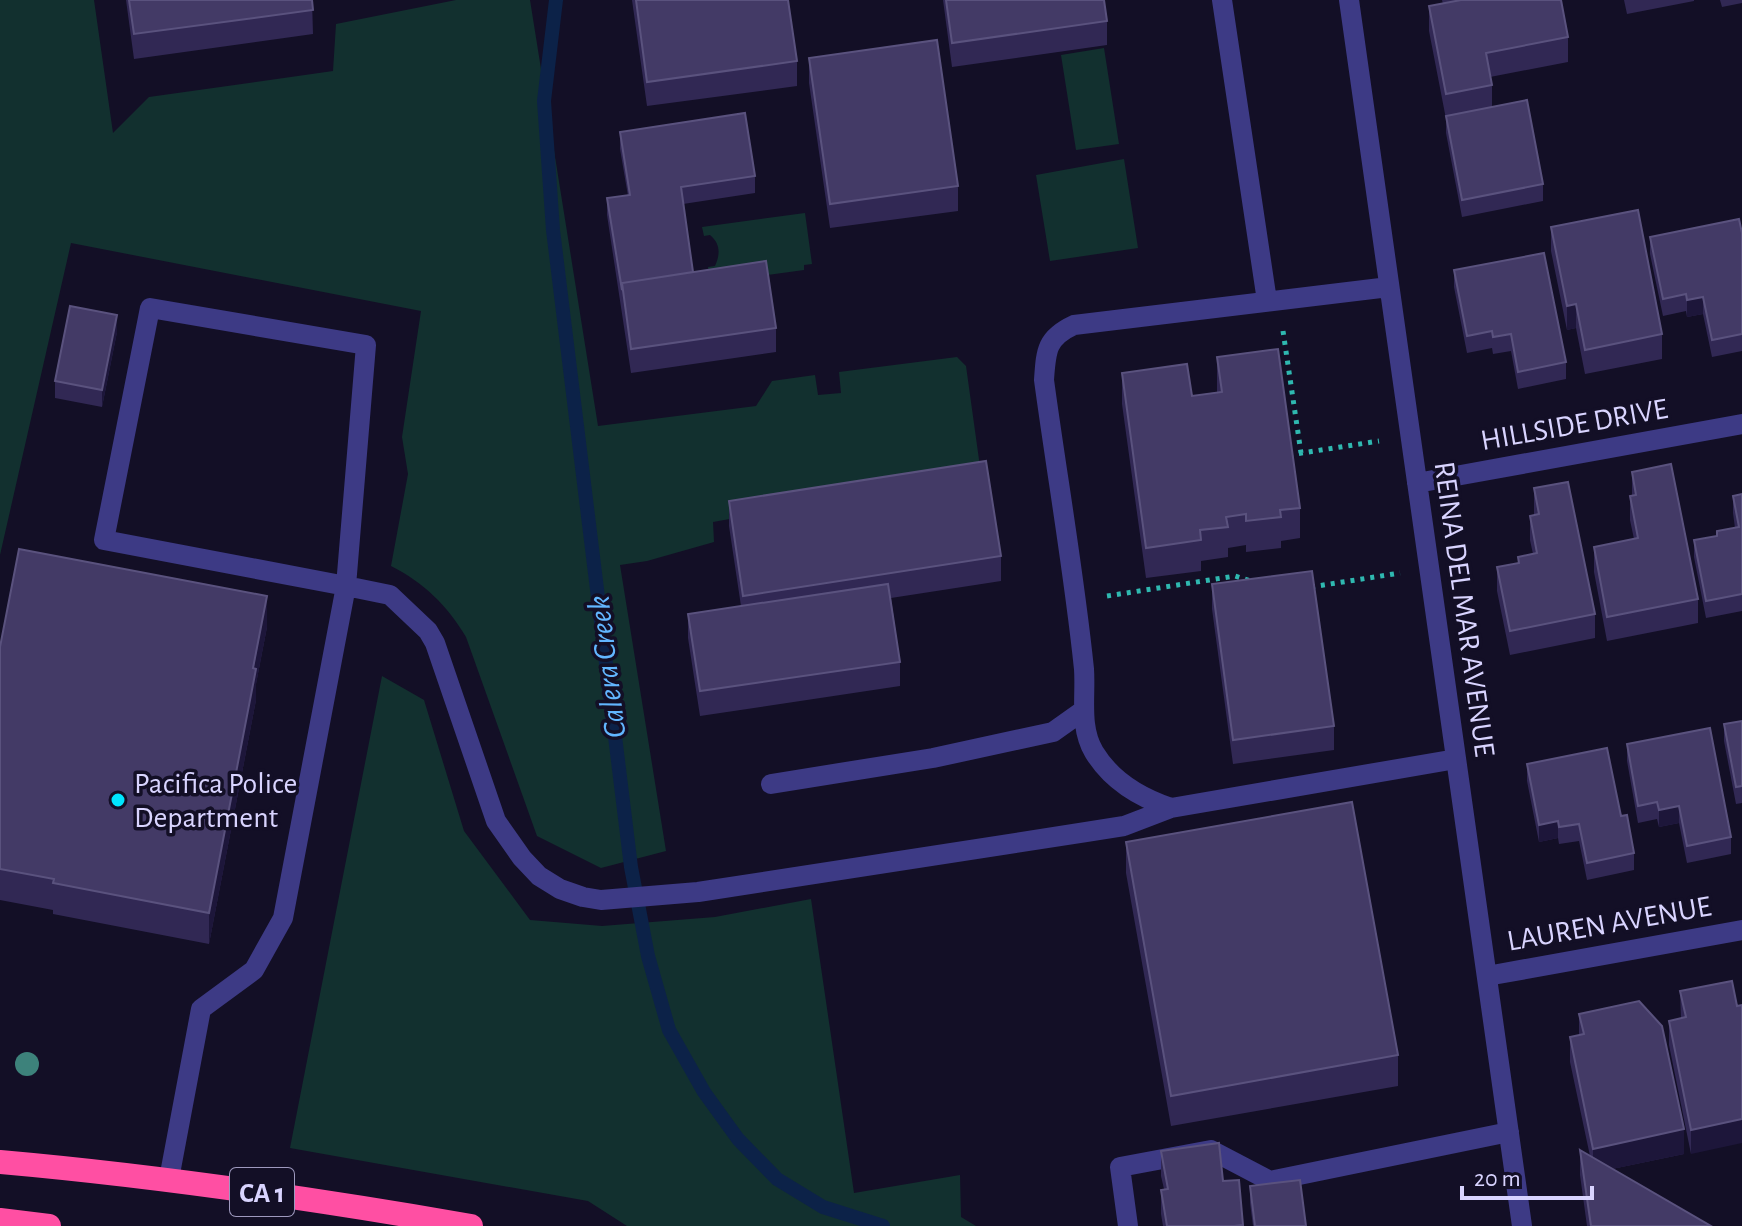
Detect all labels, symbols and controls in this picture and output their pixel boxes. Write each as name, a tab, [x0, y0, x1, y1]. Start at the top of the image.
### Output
street label: HILLSIDE DRIVE	[1478, 394, 1670, 456]
street label: REINA DEL MAR AVENUE	[1428, 460, 1500, 759]
water label: Calera Creek	[582, 594, 632, 740]
place label: Pacifica Police Department	[134, 769, 297, 833]
marker: Pacifica Police Department	[109, 791, 127, 809]
street label: LAUREN AVENUE	[1505, 891, 1713, 957]
scale bar	[1462, 1150, 1592, 1200]
text: 20 m	[1474, 1167, 1521, 1191]
road number: CA 1	[230, 1168, 294, 1216]

